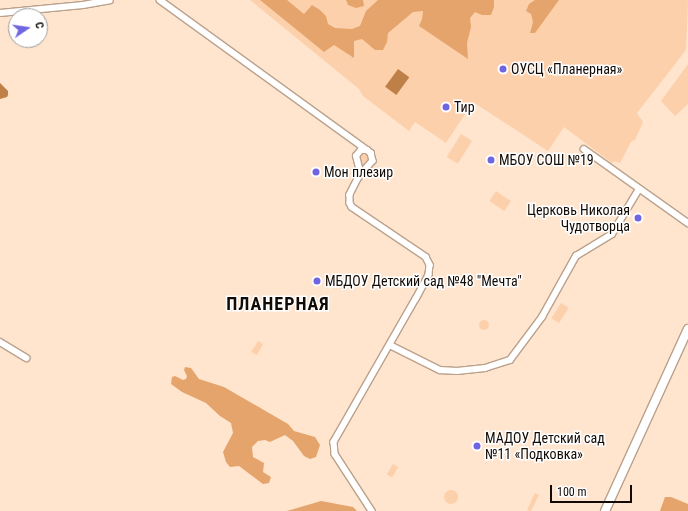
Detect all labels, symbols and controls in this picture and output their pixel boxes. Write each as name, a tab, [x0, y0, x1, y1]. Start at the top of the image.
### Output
north arrow	[8, 8, 48, 48]
text: С	[32, 21, 46, 30]
place label: ОУСЦ «Планерная»	[511, 61, 622, 77]
marker: ОУСЦ «Планерная»	[498, 64, 508, 74]
place label: Тир	[454, 99, 475, 115]
marker: Тир	[441, 102, 451, 112]
place label: МБОУ СОШ №19	[499, 152, 594, 168]
marker: МБОУ СОШ №19	[486, 155, 496, 165]
place label: Мон плезир	[324, 164, 393, 180]
marker: Мон плезир	[311, 167, 321, 177]
place label: Церковь Николая Чудотворца	[527, 202, 630, 234]
marker: Церковь Николая Чудотворца	[633, 213, 643, 223]
place label: МБДОУ Детский сад №48 "Мечта"	[325, 273, 522, 289]
marker: МБДОУ Детский сад №48 "Мечта"	[312, 276, 322, 286]
district label: ПЛАНЕРНАЯ	[226, 293, 330, 315]
place label: МАДОУ Детский сад №11 «Подковка»	[485, 430, 605, 462]
marker: МАДОУ Детский сад №11 «Подковка»	[472, 441, 482, 451]
scale bar	[552, 477, 634, 503]
text: 100 m	[557, 485, 587, 499]

